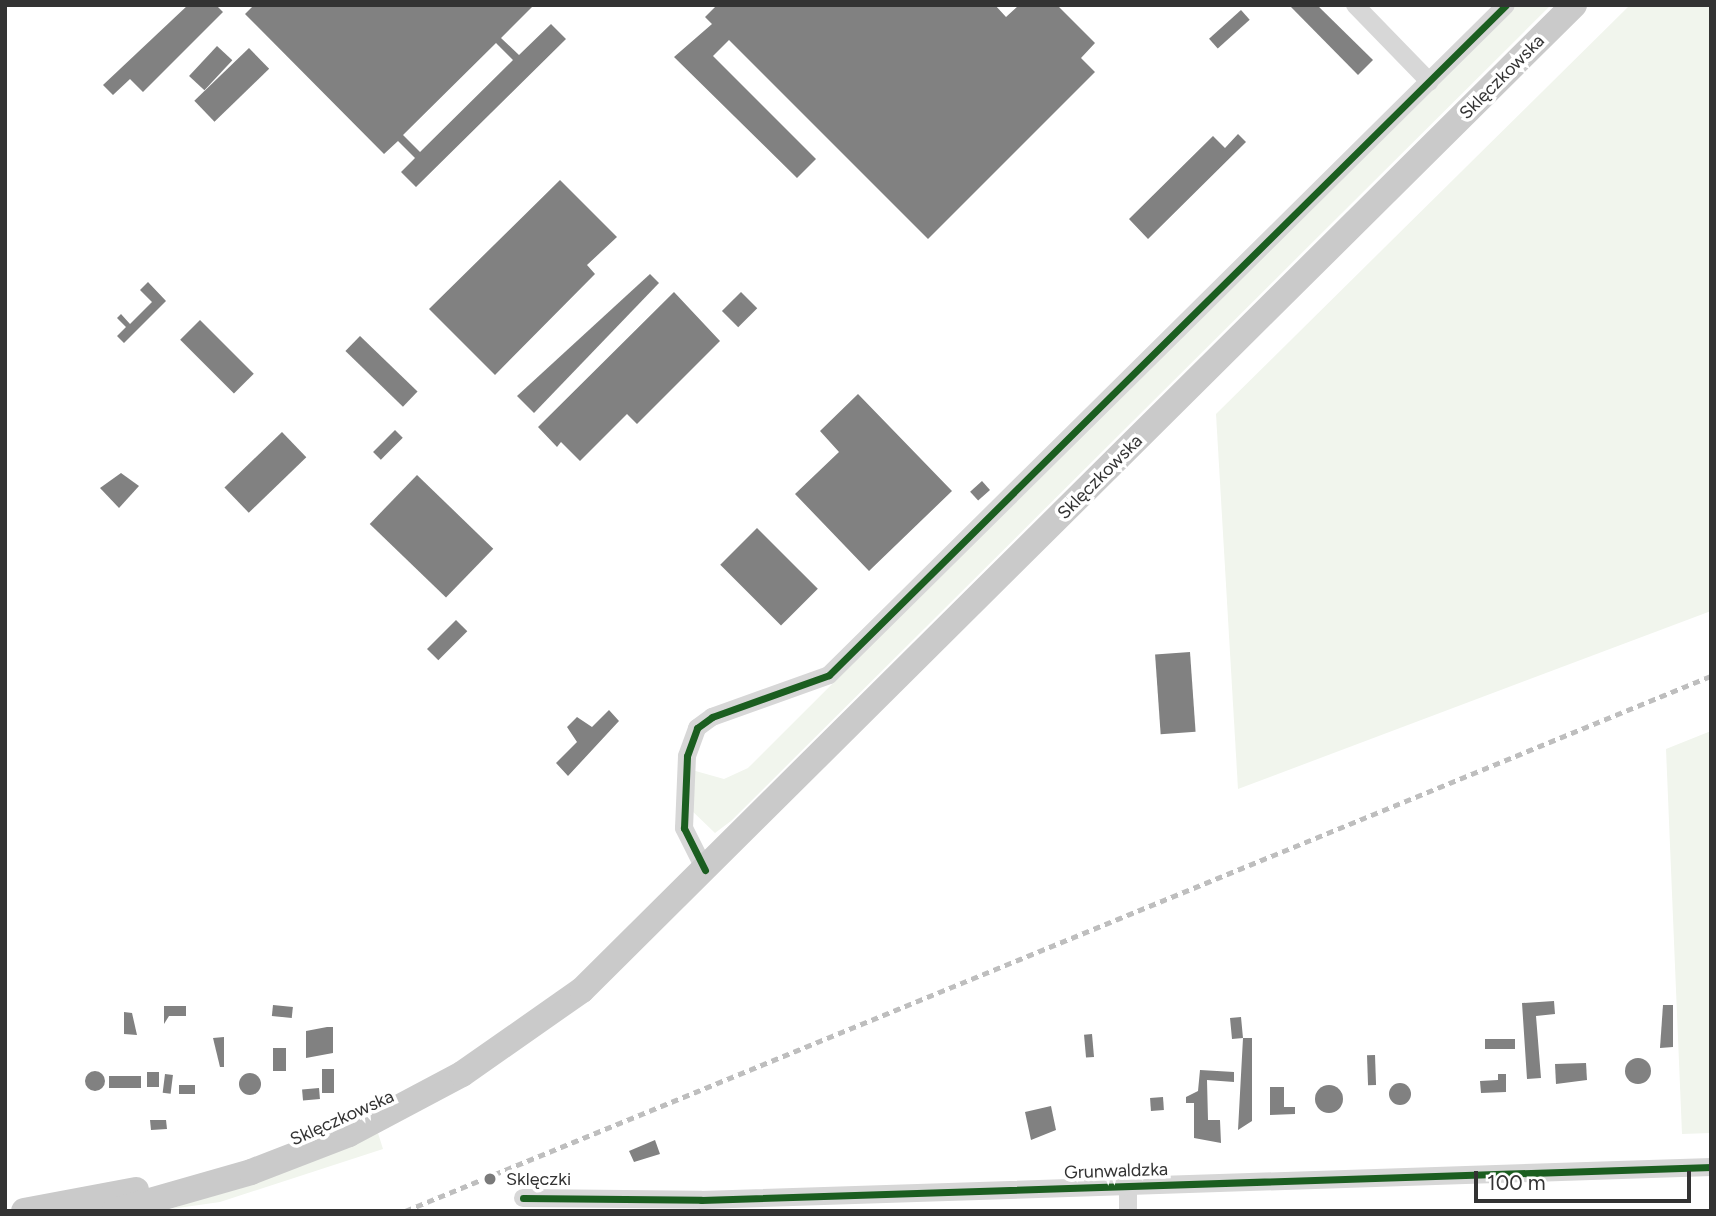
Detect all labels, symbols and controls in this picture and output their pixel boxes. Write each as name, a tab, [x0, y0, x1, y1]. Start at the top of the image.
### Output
street label: Sklęczkowska	[1455, 30, 1549, 124]
street label: Sklęczkowska	[1053, 430, 1147, 524]
street label: Sklęczkowska	[287, 1086, 397, 1150]
scale bar	[1478, 1156, 1695, 1200]
street label: Grunwaldzka	[1064, 1158, 1168, 1184]
place label: Sklęczki	[506, 1168, 571, 1190]
marker: Sklęczki	[480, 1169, 500, 1189]
text: 100 m	[1487, 1170, 1546, 1195]

